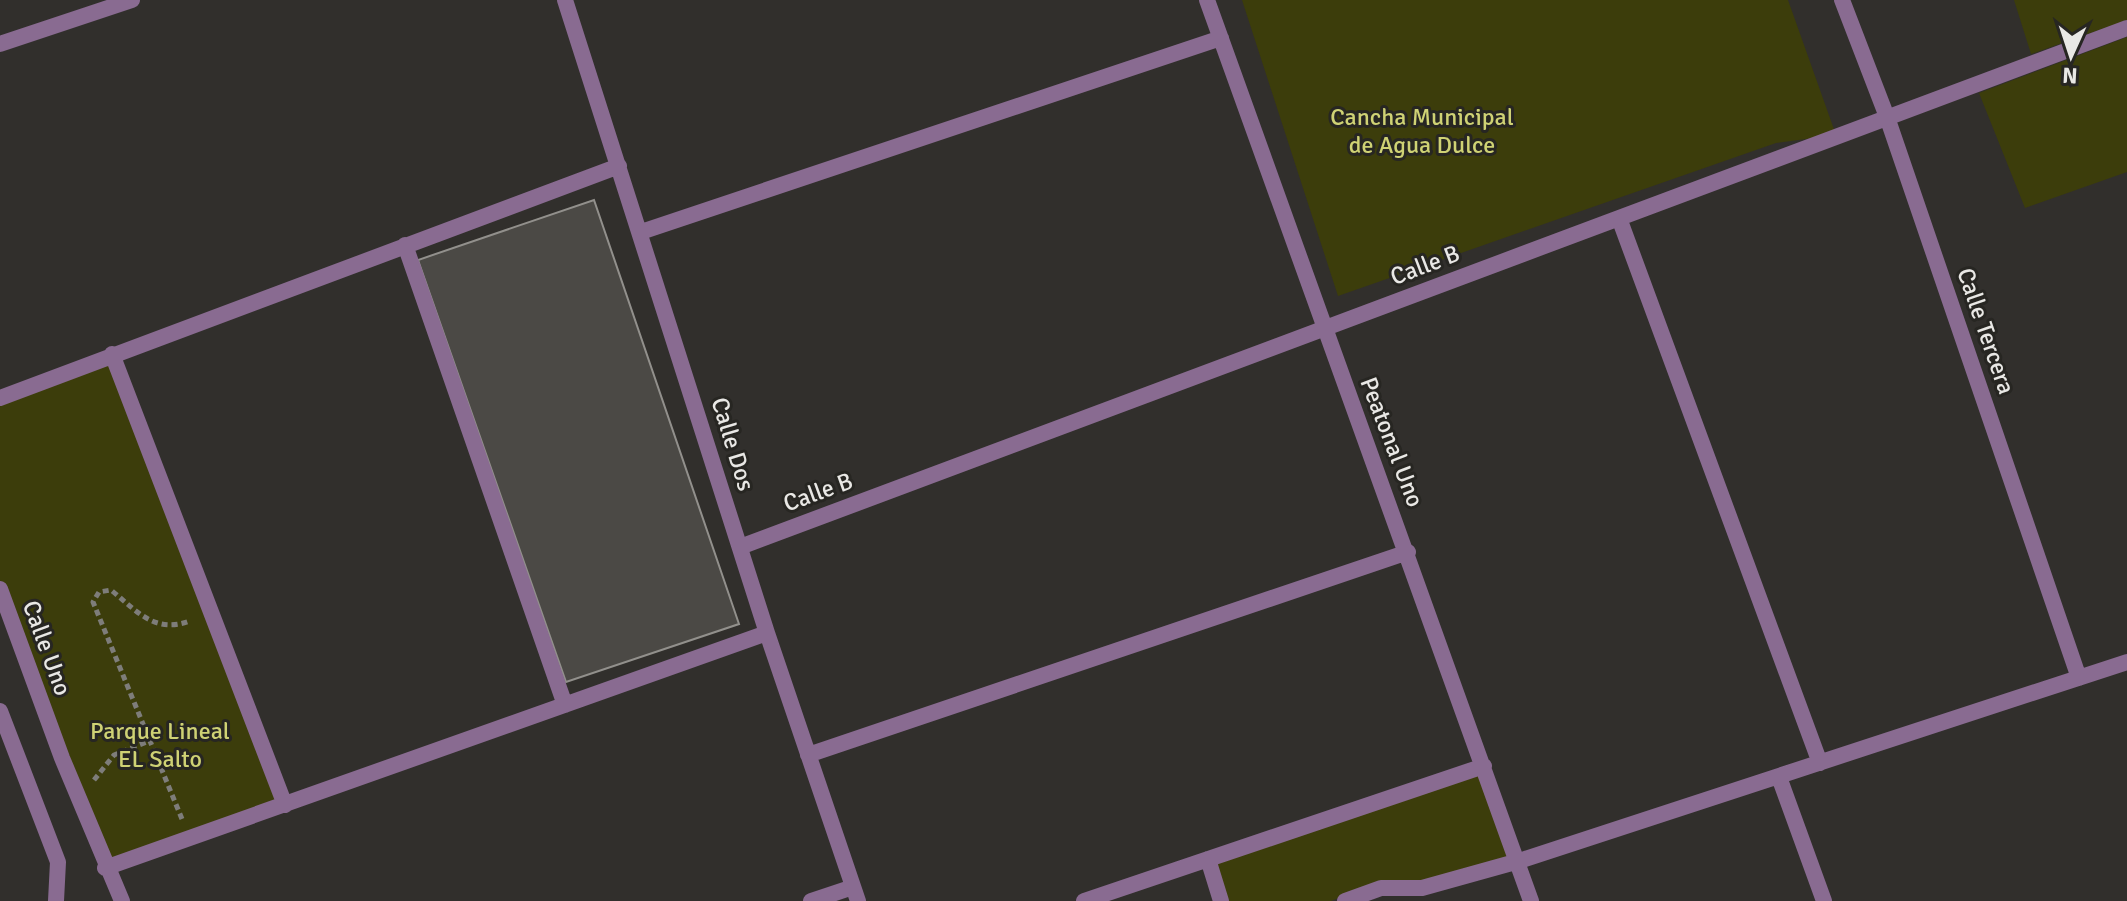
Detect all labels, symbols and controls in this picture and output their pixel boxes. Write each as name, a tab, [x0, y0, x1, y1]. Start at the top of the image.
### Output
north arrow	[2031, 16, 2111, 96]
text: N	[2062, 62, 2078, 89]
park label: Cancha Municipal de Agua Dulce	[1330, 102, 1514, 160]
street label: Calle B	[1386, 238, 1464, 292]
street label: Calle Tercera	[1950, 264, 2022, 398]
street label: Peatonal Uno	[1353, 373, 1431, 511]
street label: Calle Dos	[705, 394, 761, 494]
street label: Calle B	[779, 466, 857, 518]
street label: Calle Uno	[16, 596, 78, 700]
park label: Parque Lineal EL Salto	[90, 716, 230, 774]

